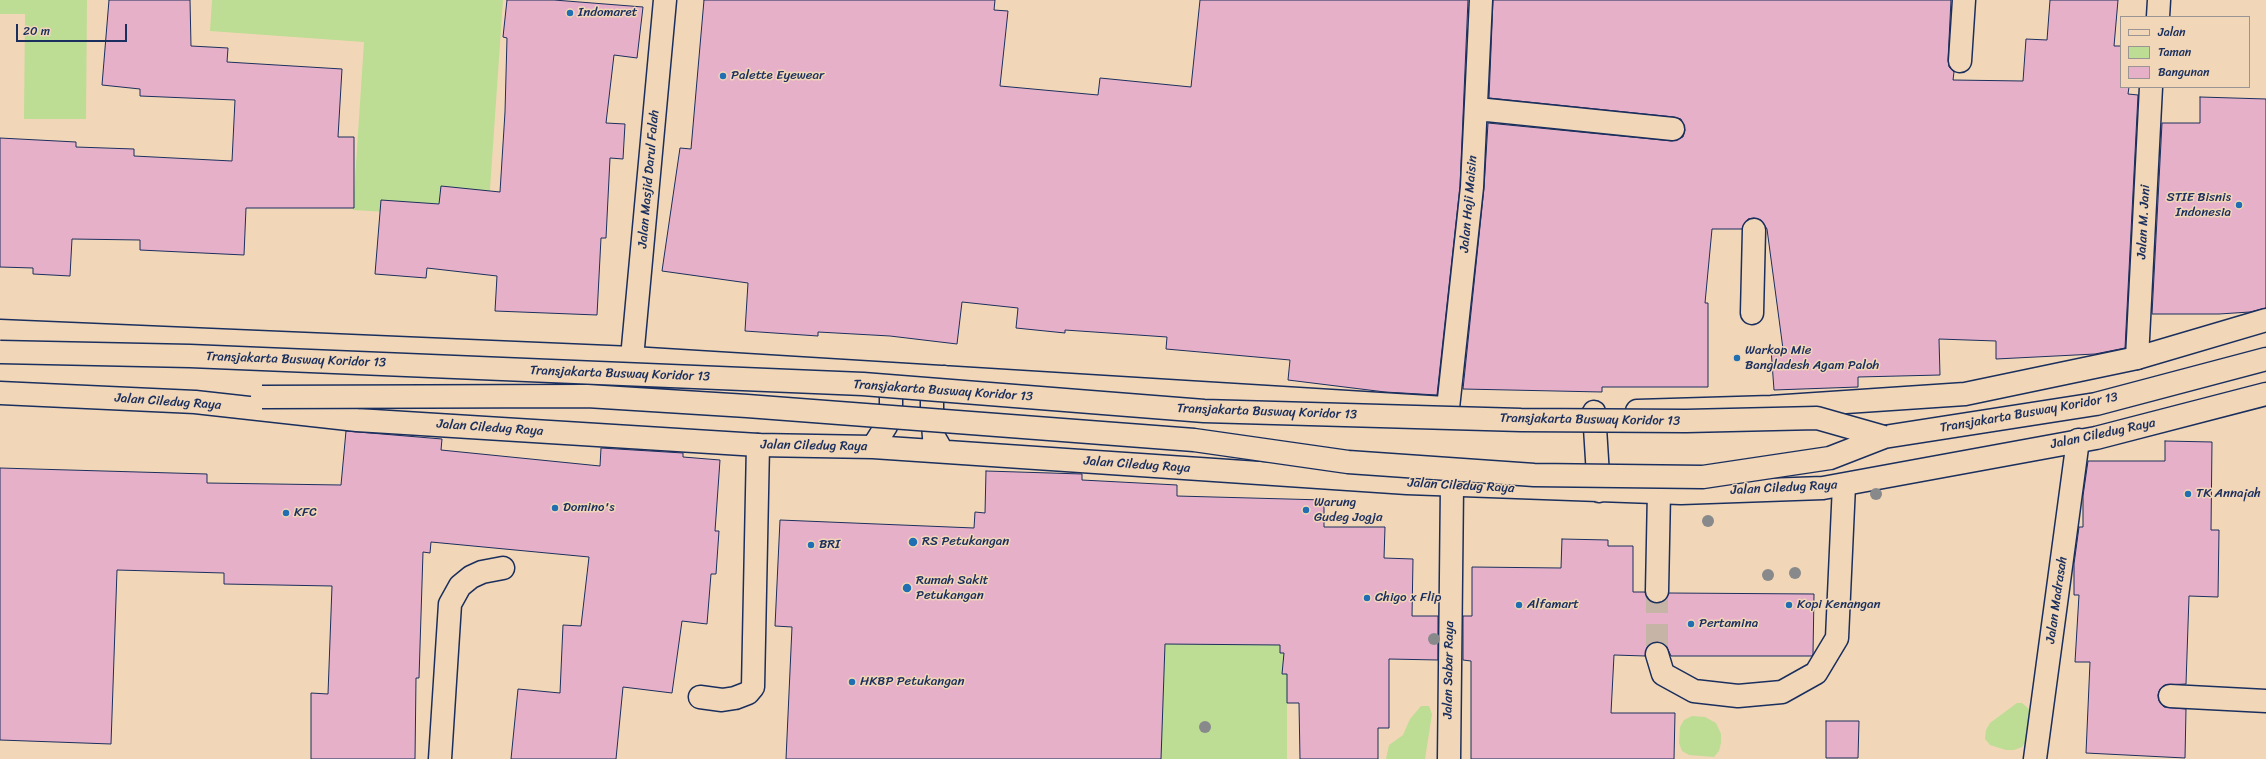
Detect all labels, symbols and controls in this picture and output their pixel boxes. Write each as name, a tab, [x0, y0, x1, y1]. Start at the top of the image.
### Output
place label: Indomaret	[578, 5, 637, 21]
marker: Indomaret	[565, 8, 575, 18]
scale bar	[18, 16, 129, 42]
legend	[2120, 16, 2250, 88]
text: 20 m	[23, 20, 50, 42]
text: Jalan	[2158, 21, 2186, 43]
text: Taman	[2158, 41, 2191, 63]
text: Bangunan	[2158, 61, 2210, 83]
place label: Palette Eyewear	[731, 68, 824, 84]
marker: Palette Eyewear	[718, 71, 728, 81]
street label: Jalan Masjid Darul Falah	[635, 109, 663, 249]
street label: Jalan Haji Maisin	[1457, 155, 1481, 253]
street label: Jalan M. Jani	[2134, 184, 2154, 260]
place label: STIE Bisnis Indonesia	[2166, 190, 2231, 221]
marker: STIE Bisnis Indonesia	[2234, 200, 2244, 210]
place label: Warkop Mie Bangladesh Agam Paloh	[1745, 343, 1879, 374]
street label: Transjakarta Busway Koridor 13	[206, 349, 386, 371]
marker: Warkop Mie Bangladesh Agam Paloh	[1732, 353, 1742, 363]
street label: Transjakarta Busway Koridor 13	[530, 363, 710, 385]
street label: Transjakarta Busway Koridor 13	[853, 377, 1033, 405]
street label: Jalan Ciledug Raya	[114, 390, 222, 414]
street label: Transjakarta Busway Koridor 13	[1939, 390, 2119, 436]
street label: Transjakarta Busway Koridor 13	[1177, 401, 1357, 423]
street label: Transjakarta Busway Koridor 13	[1500, 411, 1680, 429]
street label: Jalan Ciledug Raya	[2049, 415, 2157, 453]
street label: Jalan Ciledug Raya	[436, 416, 544, 440]
street label: Jalan Ciledug Raya	[760, 437, 868, 455]
street label: Jalan Ciledug Raya	[1083, 453, 1191, 477]
street label: Jalan Ciledug Raya	[1407, 475, 1515, 497]
street label: Jalan Ciledug Raya	[1730, 477, 1838, 499]
place label: TK Annajah	[2196, 486, 2261, 502]
marker: TK Annajah	[2183, 489, 2193, 499]
place label: Warung Gudeg Jogja	[1314, 495, 1383, 526]
place label: Domino's	[563, 500, 615, 516]
marker: Domino's	[550, 503, 560, 513]
place label: KFC	[294, 505, 317, 521]
marker: Warung Gudeg Jogja	[1301, 505, 1311, 515]
marker: KFC	[281, 508, 291, 518]
place label: RS Petukangan	[922, 534, 1009, 550]
marker: RS Petukangan	[907, 536, 919, 548]
place label: BRI	[819, 537, 840, 553]
marker: BRI	[806, 540, 816, 550]
street label: Jalan Madrasah	[2043, 555, 2071, 645]
place label: Rumah Sakit Petukangan	[916, 573, 988, 604]
marker: Rumah Sakit Petukangan	[901, 582, 913, 594]
place label: Chigo x Flip	[1375, 590, 1441, 606]
marker: Chigo x Flip	[1362, 593, 1372, 603]
place label: Alfamart	[1527, 597, 1579, 613]
place label: Kopi Kenangan	[1797, 597, 1881, 613]
marker: Alfamart	[1514, 600, 1524, 610]
marker: Kopi Kenangan	[1784, 600, 1794, 610]
place label: Pertamina	[1699, 616, 1758, 632]
marker: Pertamina	[1686, 619, 1696, 629]
street label: Jalan Sabar Raya	[1440, 621, 1458, 719]
place label: HKBP Petukangan	[860, 674, 965, 690]
marker: HKBP Petukangan	[847, 677, 857, 687]

